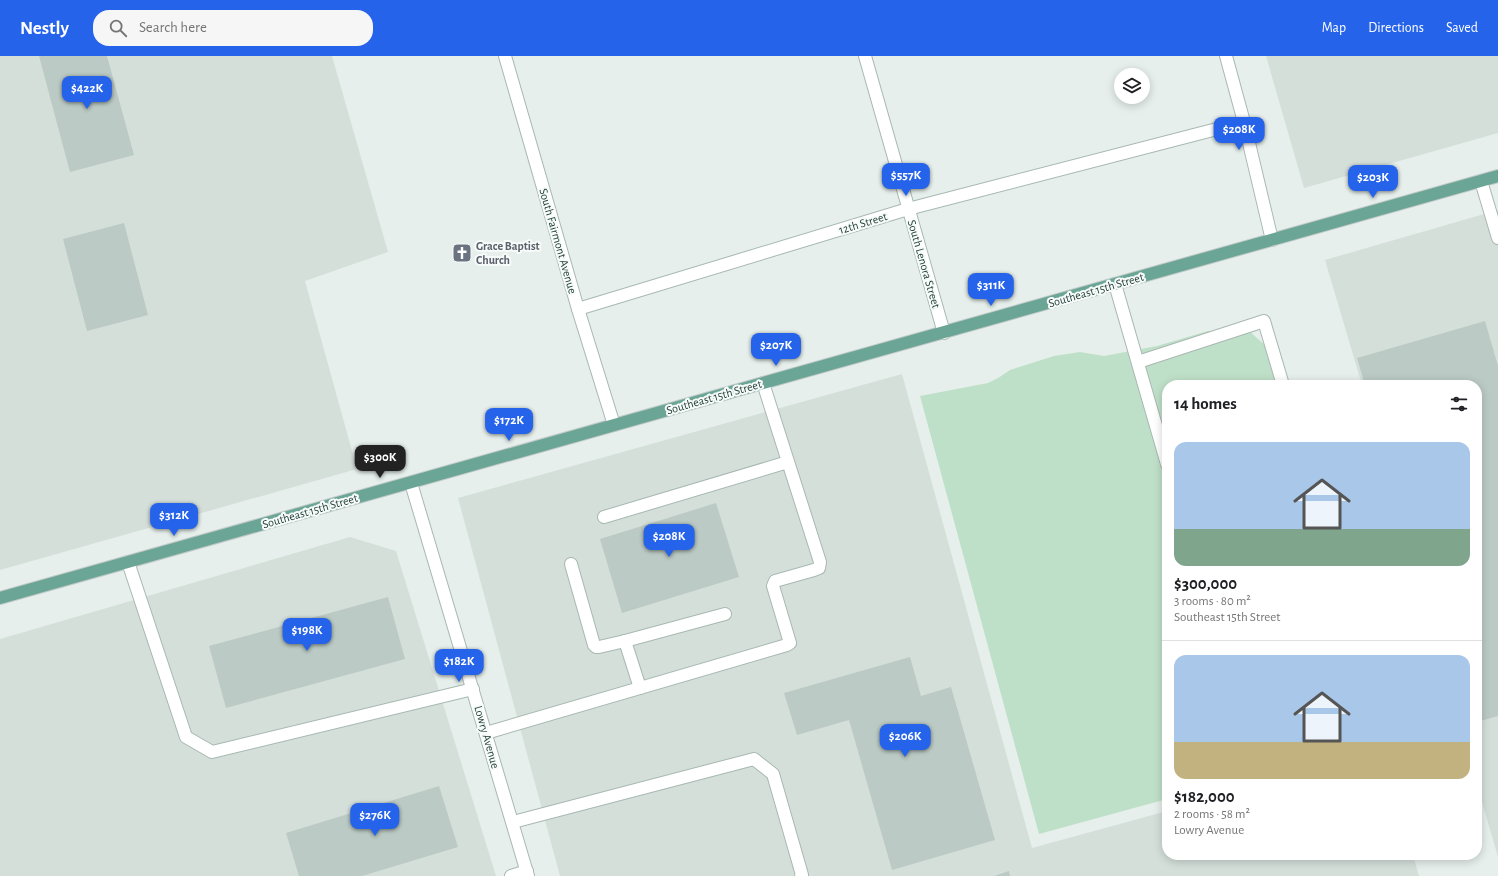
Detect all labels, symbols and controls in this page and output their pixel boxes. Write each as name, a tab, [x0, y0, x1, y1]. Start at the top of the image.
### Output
search box	[93, 10, 373, 46]
icon: search	[107, 17, 129, 39]
text: Nestly	[20, 19, 69, 38]
text: Search here	[139, 20, 207, 35]
text: Map	[1322, 21, 1346, 35]
text: Directions	[1368, 21, 1424, 35]
text: Saved	[1446, 21, 1478, 35]
map controls	[1114, 68, 1150, 104]
button: layers	[1114, 68, 1150, 104]
pin: $422K	[59, 76, 115, 110]
text: $422K	[71, 82, 103, 95]
pin: $208K	[1211, 117, 1267, 151]
text: $208K	[1223, 123, 1255, 136]
pin: $557K	[878, 163, 934, 197]
pin: $203K	[1345, 165, 1401, 199]
text: $557K	[891, 169, 921, 182]
text: $203K	[1357, 171, 1389, 184]
street label: South Fairmont Avenue	[537, 187, 579, 295]
street label: 12th Street	[837, 210, 889, 236]
street label: South Lenora Street	[906, 218, 942, 310]
place label: Grace Baptist Church	[476, 240, 540, 266]
church icon: Grace Baptist Church	[451, 242, 473, 264]
street label: Southeast 15th Street	[1047, 271, 1145, 309]
pin: $311K	[963, 273, 1019, 307]
text: $311K	[977, 279, 1005, 292]
pin: $207K	[748, 333, 804, 367]
text: $207K	[760, 339, 792, 352]
street label: Southeast 15th Street	[665, 378, 763, 416]
icon: filters	[1448, 393, 1470, 415]
text: 14 homes	[1174, 395, 1237, 412]
pin: $172K	[481, 408, 537, 442]
text: $172K	[494, 414, 524, 427]
pin: $300K	[352, 445, 408, 479]
text: $300K	[364, 451, 396, 464]
icon: home	[1286, 468, 1358, 540]
street label: Southeast 15th Street	[261, 492, 359, 530]
pin: $312K	[146, 503, 202, 537]
text: $312K	[159, 509, 189, 522]
pin: $208K	[641, 524, 697, 558]
text: $208K	[653, 530, 685, 543]
text: $300,000	[1174, 575, 1237, 592]
text: 3 rooms · 80 m²	[1174, 595, 1251, 608]
text: Southeast 15th Street	[1174, 611, 1280, 624]
pin: $198K	[279, 618, 335, 652]
text: $198K	[292, 624, 322, 637]
pin: $182K	[431, 649, 487, 683]
text: $182K	[444, 655, 474, 668]
icon: home	[1286, 681, 1358, 753]
street label: Lowry Avenue	[471, 704, 502, 770]
pin: $206K	[877, 724, 933, 758]
text: $206K	[889, 730, 921, 743]
text: $182,000	[1174, 788, 1235, 805]
pin: $276K	[347, 803, 403, 837]
text: 2 rooms · 58 m²	[1174, 808, 1250, 821]
text: $276K	[359, 809, 391, 822]
text: Lowry Avenue	[1174, 824, 1244, 837]

